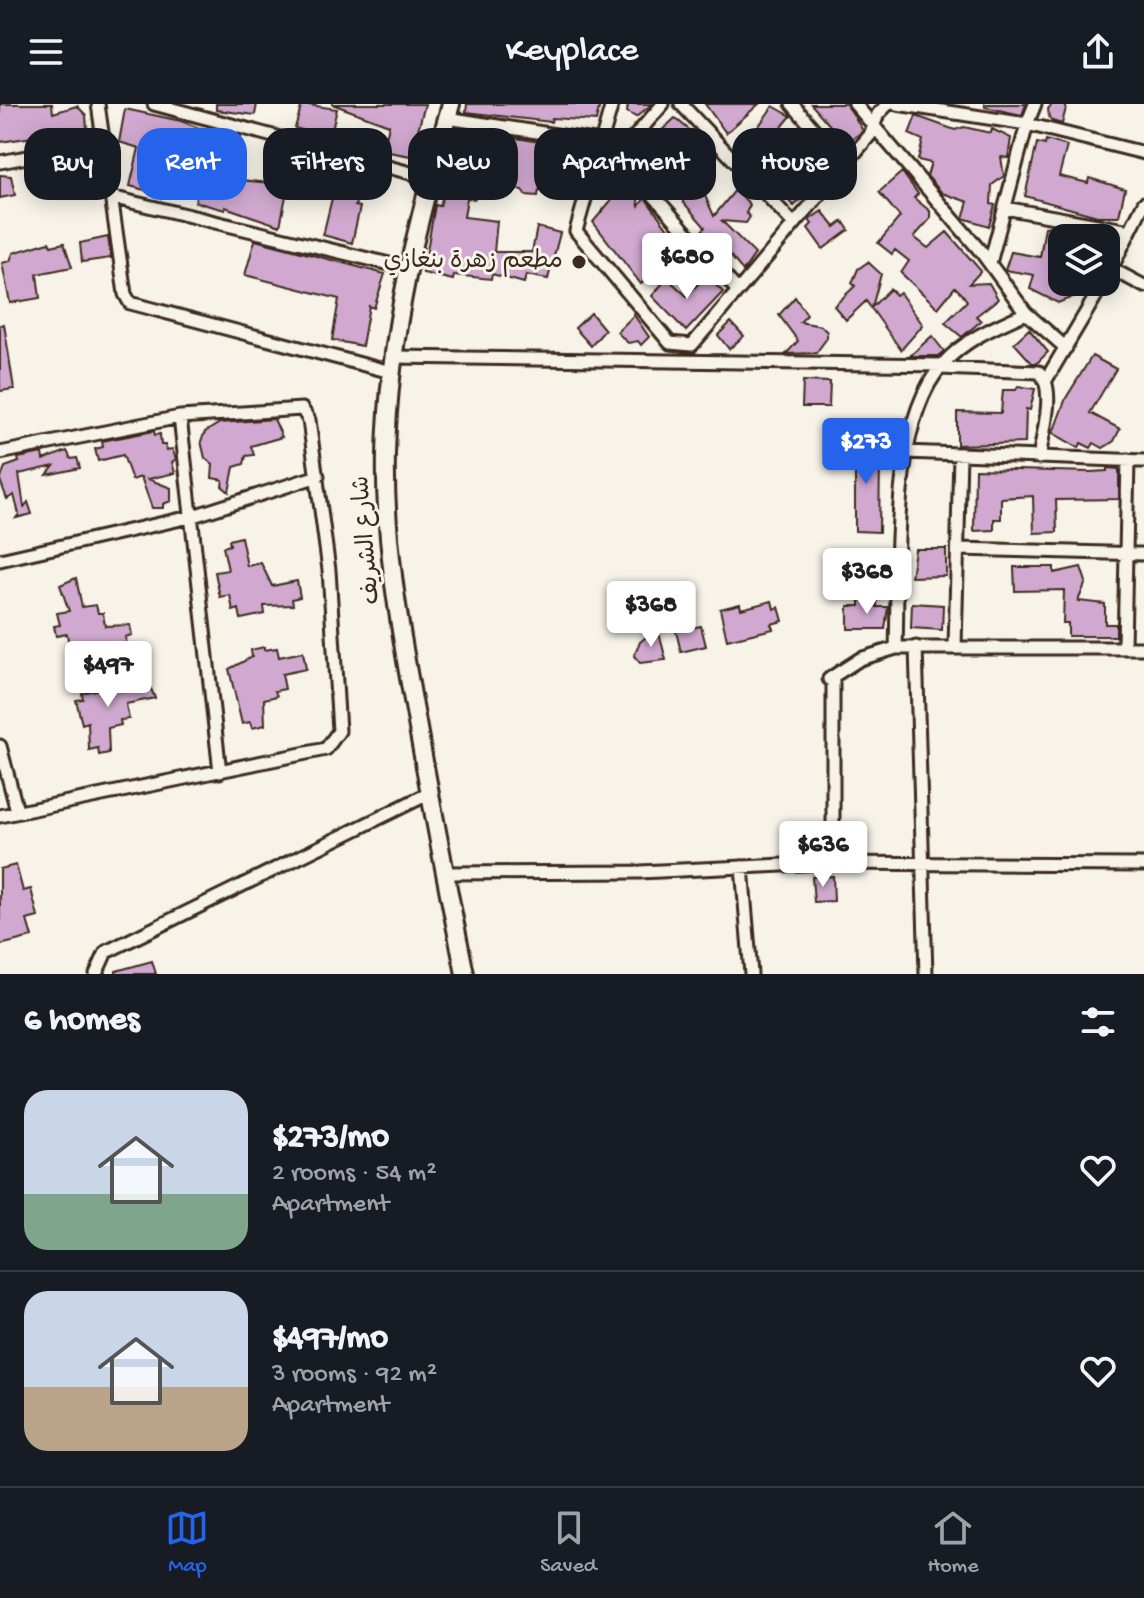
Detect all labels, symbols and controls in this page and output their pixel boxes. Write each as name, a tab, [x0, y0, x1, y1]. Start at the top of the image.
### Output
icon: menu	[24, 30, 68, 74]
icon: share	[1076, 30, 1120, 74]
text: Keyplace	[506, 31, 638, 74]
chip: Buy	[24, 128, 121, 200]
chip: Rent	[137, 128, 247, 200]
chip: Filters	[263, 128, 392, 200]
chip: New	[408, 128, 518, 200]
chip: Apartment	[534, 128, 716, 200]
chip: House	[732, 128, 857, 200]
map controls	[1048, 224, 1120, 296]
button: layers	[1048, 224, 1120, 296]
pin: $680	[640, 233, 734, 301]
text: $680	[660, 243, 714, 274]
place label: مطعم زهرة بنغازي	[384, 248, 563, 277]
marker: مطعم زهرة بنغازي	[570, 253, 588, 271]
pin: $273	[819, 418, 913, 486]
text: $273	[840, 428, 892, 459]
street label: شارع الشريف	[348, 474, 388, 606]
pin: $368	[820, 548, 914, 616]
text: $368	[841, 558, 893, 589]
pin: $368	[604, 581, 698, 649]
text: $368	[625, 591, 677, 622]
pin: $497	[61, 641, 155, 709]
text: $497	[83, 651, 133, 682]
pin: $636	[776, 821, 870, 889]
text: $636	[797, 831, 849, 862]
icon: filters	[1076, 1000, 1120, 1044]
text: 6 homes	[24, 1002, 139, 1042]
text: $273/mo	[272, 1119, 389, 1159]
icon: home	[88, 1122, 184, 1218]
icon: heart	[1076, 1148, 1120, 1192]
text: 2 rooms · 54 m²	[272, 1159, 437, 1190]
text: Apartment	[272, 1190, 389, 1221]
text: $497/mo	[272, 1320, 388, 1360]
icon: home	[88, 1323, 184, 1419]
icon: heart	[1076, 1349, 1120, 1393]
text: 3 rooms · 92 m²	[272, 1360, 437, 1391]
text: Apartment	[272, 1391, 389, 1422]
tab: Map	[165, 1506, 209, 1580]
tab: Saved	[540, 1506, 597, 1580]
tab: Home	[928, 1506, 979, 1580]

